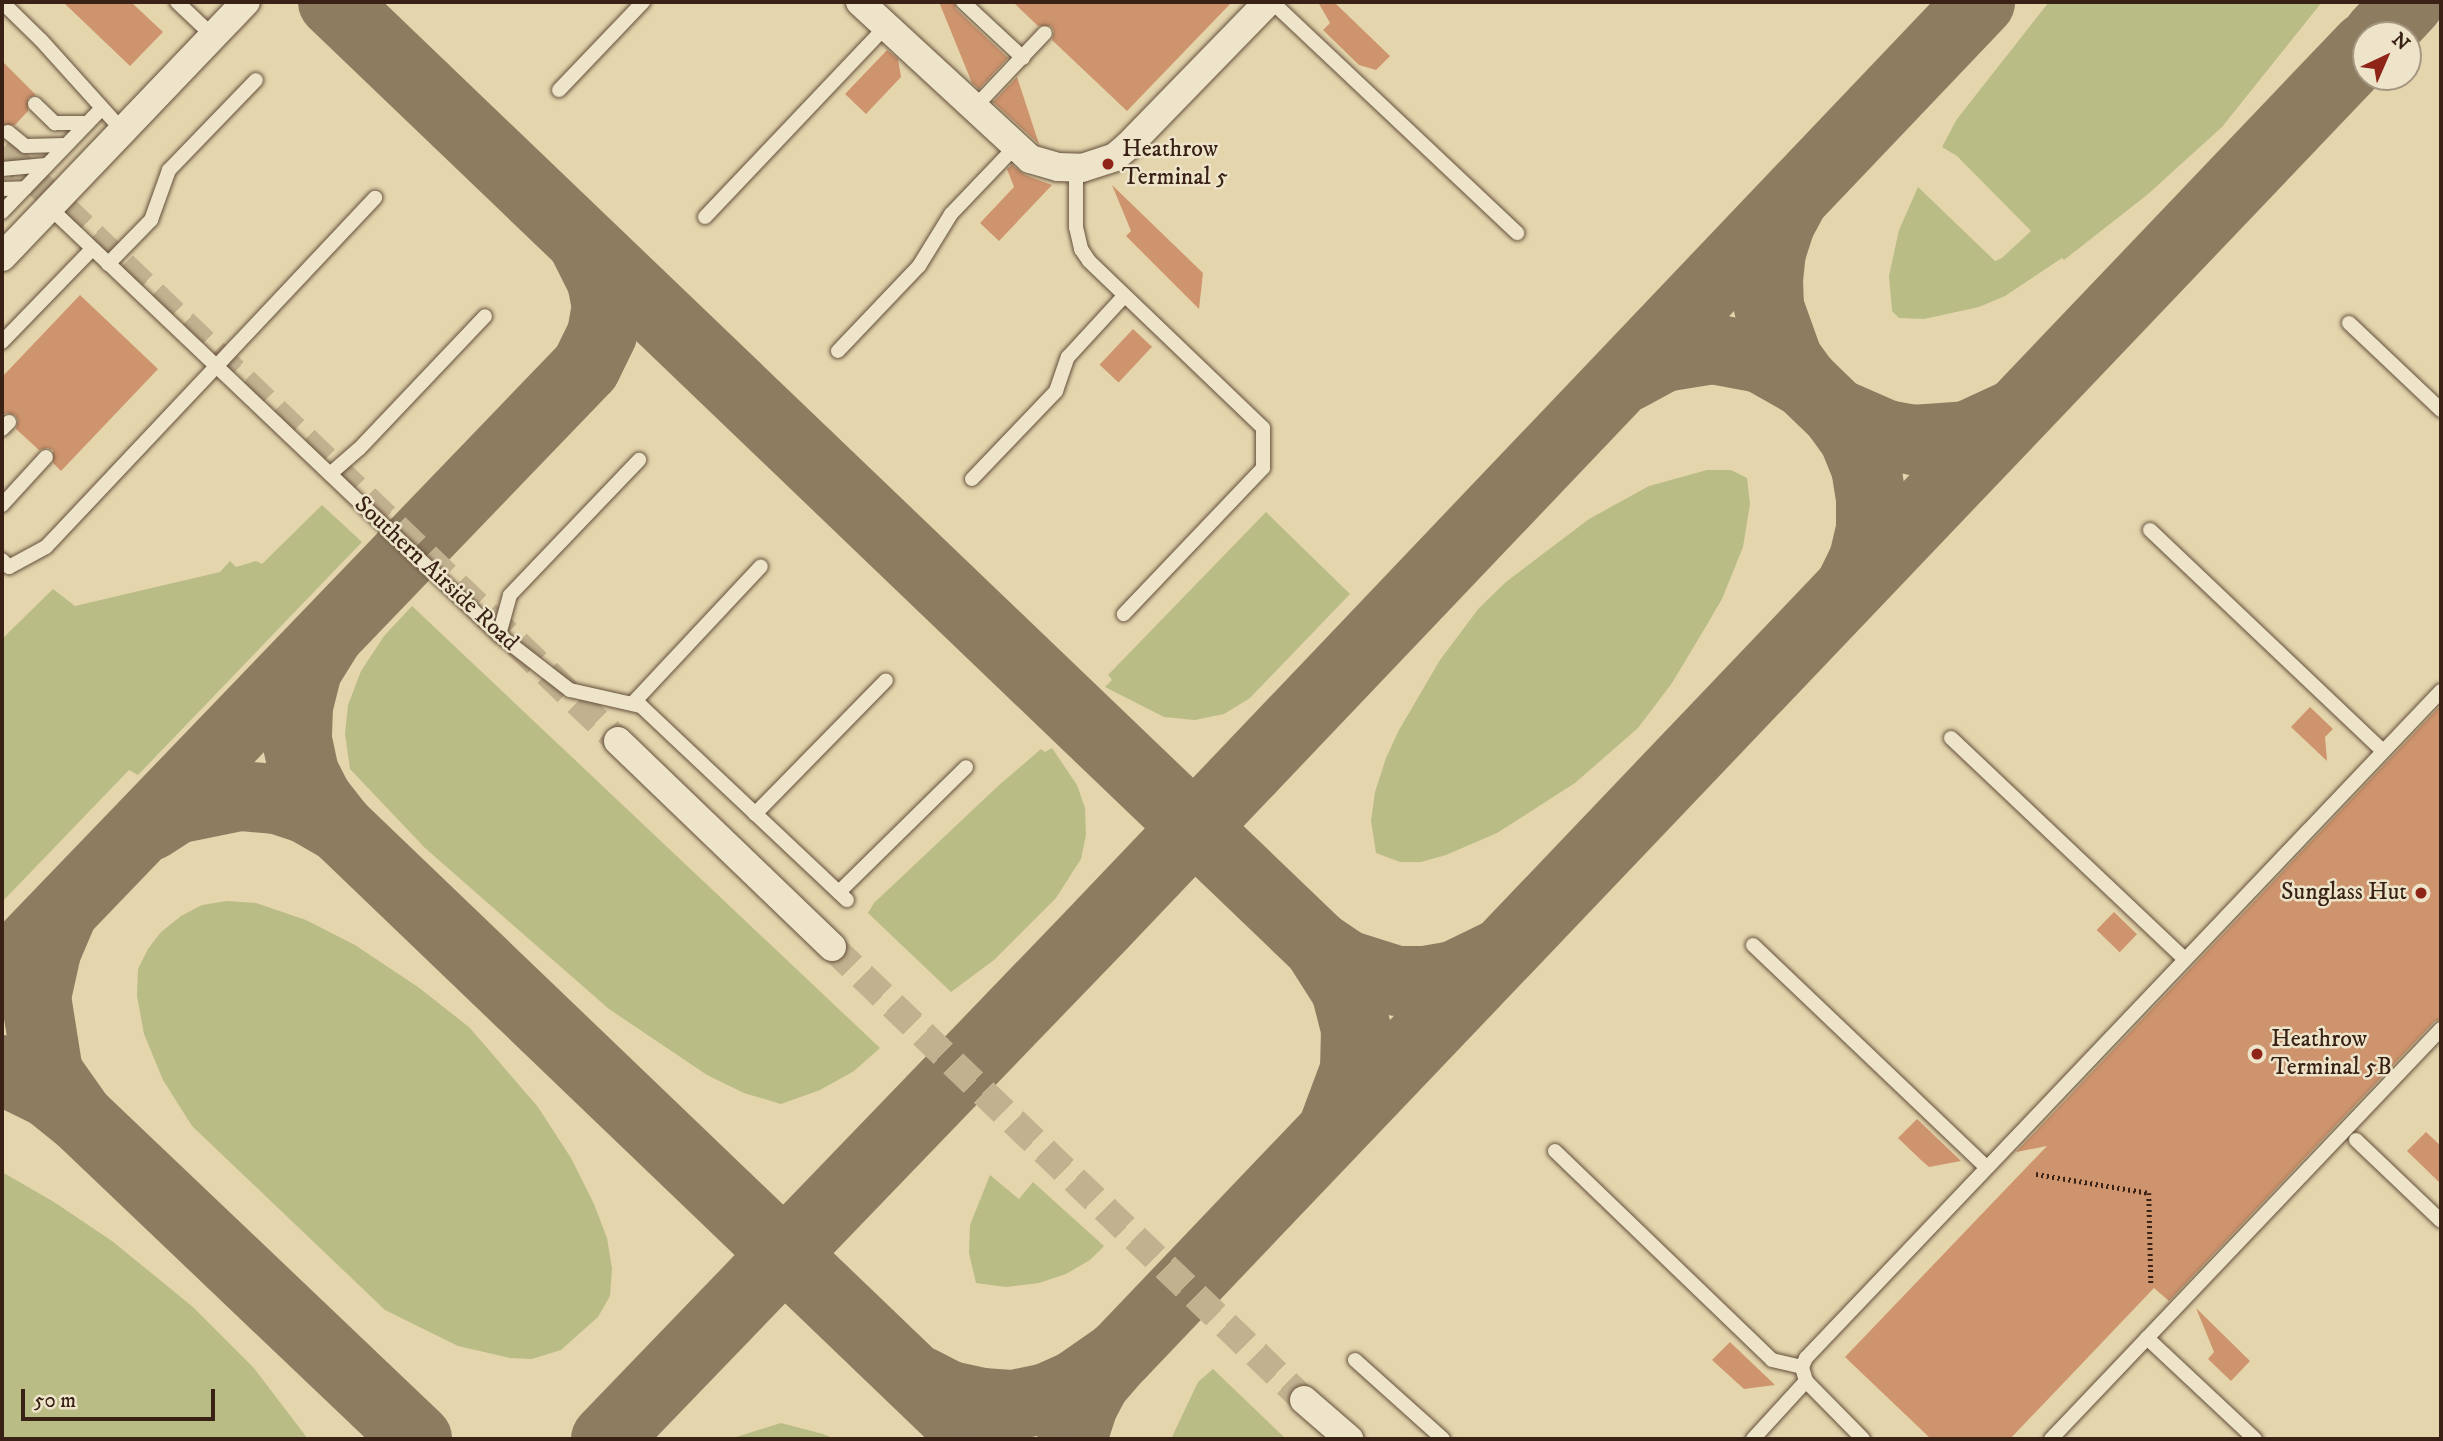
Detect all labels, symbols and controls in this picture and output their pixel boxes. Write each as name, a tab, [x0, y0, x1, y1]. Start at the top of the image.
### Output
north arrow	[2352, 21, 2422, 91]
text: N	[2387, 28, 2414, 56]
place label: Heathrow Terminal 5	[1122, 136, 1228, 192]
marker: Heathrow Terminal 5	[1100, 156, 1116, 172]
street label: Southern Airside Road	[348, 491, 524, 657]
place label: Sunglass Hut	[2281, 879, 2407, 907]
marker: Sunglass Hut	[2413, 885, 2429, 901]
place label: Heathrow Terminal 5B	[2271, 1026, 2392, 1082]
marker: Heathrow Terminal 5B	[2249, 1046, 2265, 1062]
scale bar	[24, 1374, 219, 1418]
text: 50 m	[34, 1388, 76, 1414]

